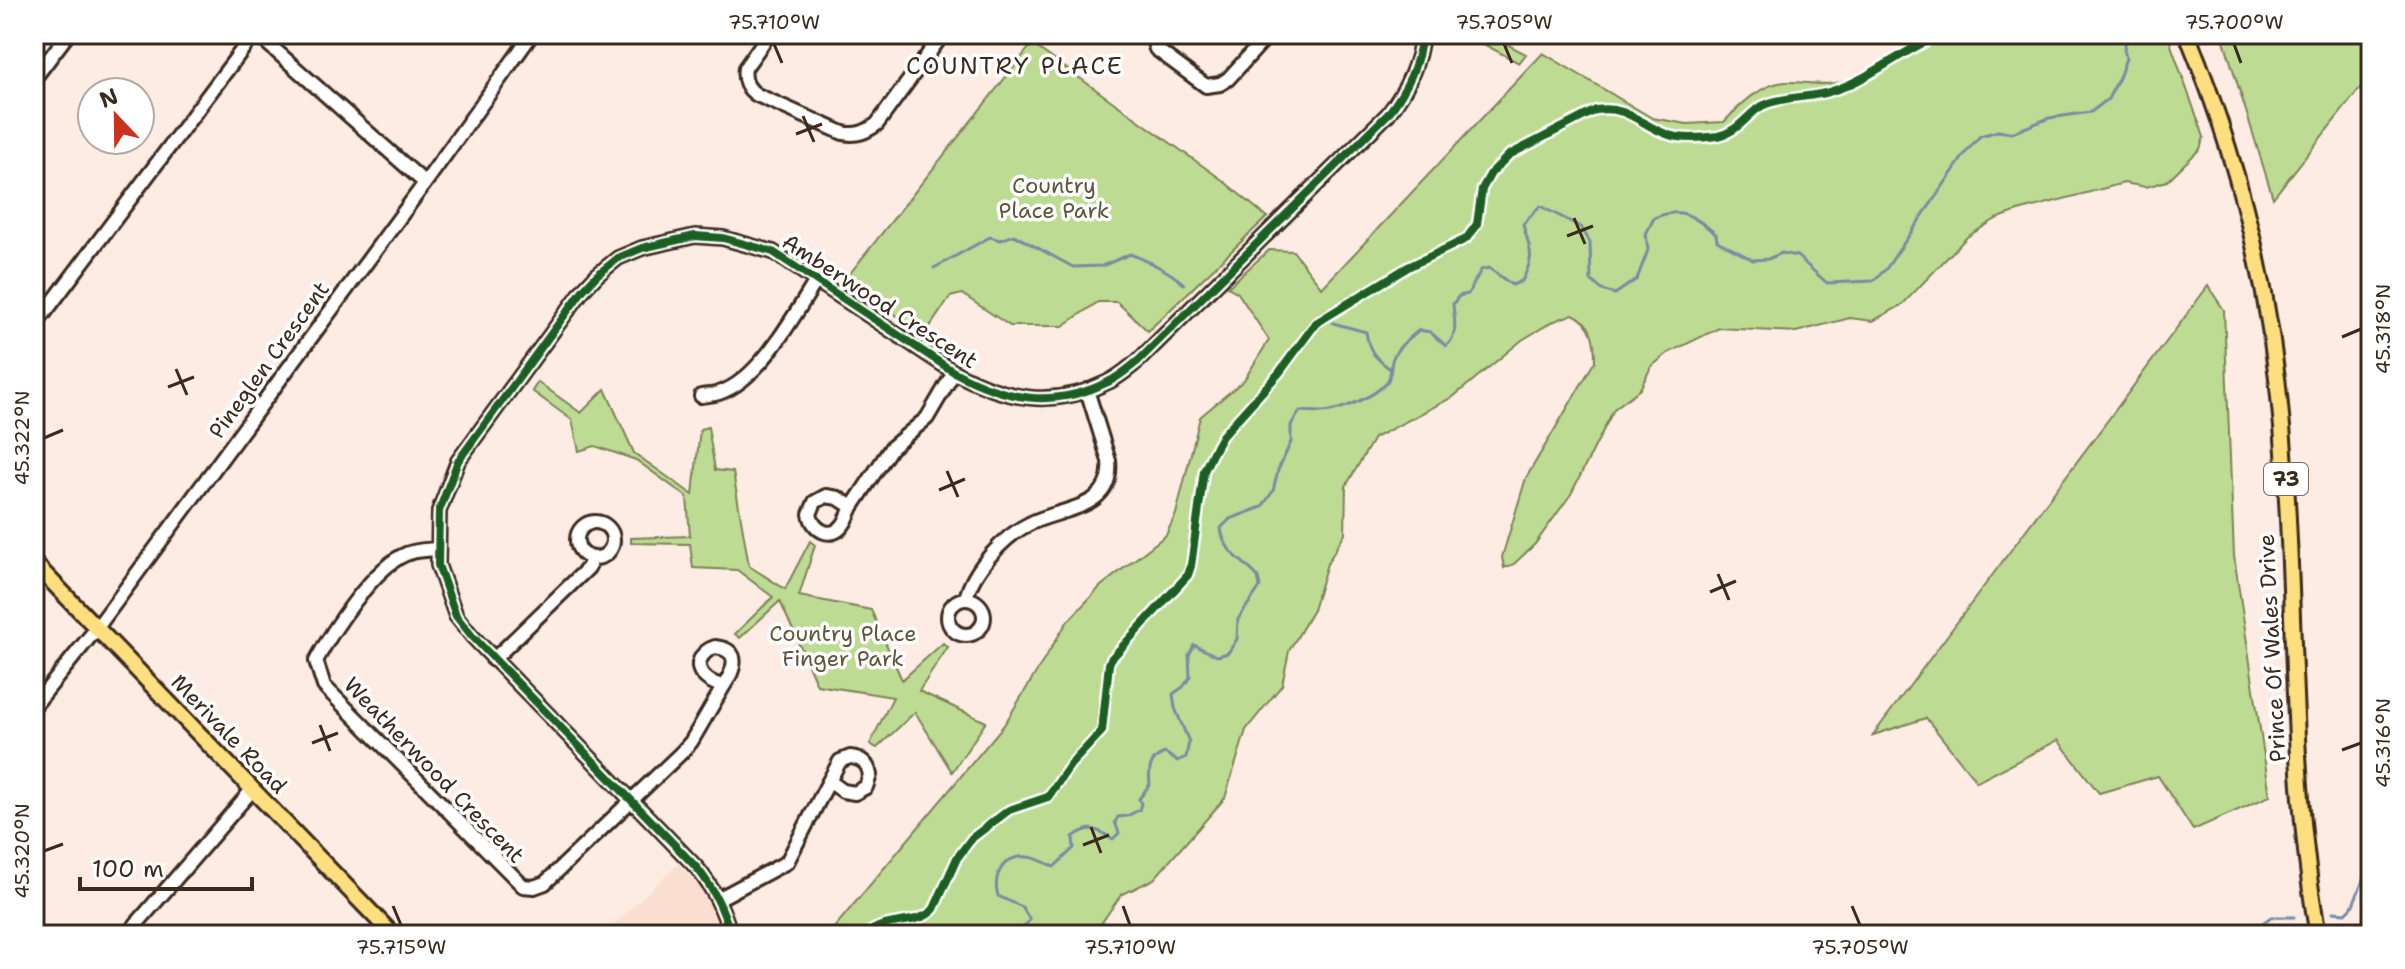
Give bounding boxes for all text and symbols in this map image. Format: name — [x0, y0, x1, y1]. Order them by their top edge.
text: 75.710°W — [728, 9, 820, 35]
text: 75.705°W — [1455, 9, 1553, 35]
text: 75.700°W — [2184, 9, 2284, 35]
district label: COUNTRY PLACE — [906, 50, 1124, 82]
north arrow — [76, 76, 156, 156]
text: N — [95, 81, 122, 115]
park label: Country Place Park — [999, 171, 1109, 225]
street label: Amberwood Crescent — [777, 227, 983, 375]
street label: Pineglen Crescent — [202, 276, 336, 444]
text: 45.318°N — [2370, 284, 2396, 374]
text: 45.322°N — [9, 390, 35, 486]
road number: 73 — [2264, 463, 2308, 495]
street label: Prince Of Wales Drive — [2252, 533, 2292, 763]
park label: Country Place Finger Park — [769, 619, 917, 673]
street label: Merivale Road — [165, 668, 293, 800]
street label: Weatherwood Crescent — [337, 671, 531, 869]
text: 45.316°N — [2370, 698, 2396, 788]
text: 45.320°N — [9, 803, 35, 899]
scale bar — [80, 841, 252, 891]
text: 100 m — [92, 853, 164, 885]
text: 75.715°W — [355, 934, 447, 960]
text: 75.710°W — [1084, 934, 1176, 960]
text: 75.705°W — [1811, 934, 1909, 960]

